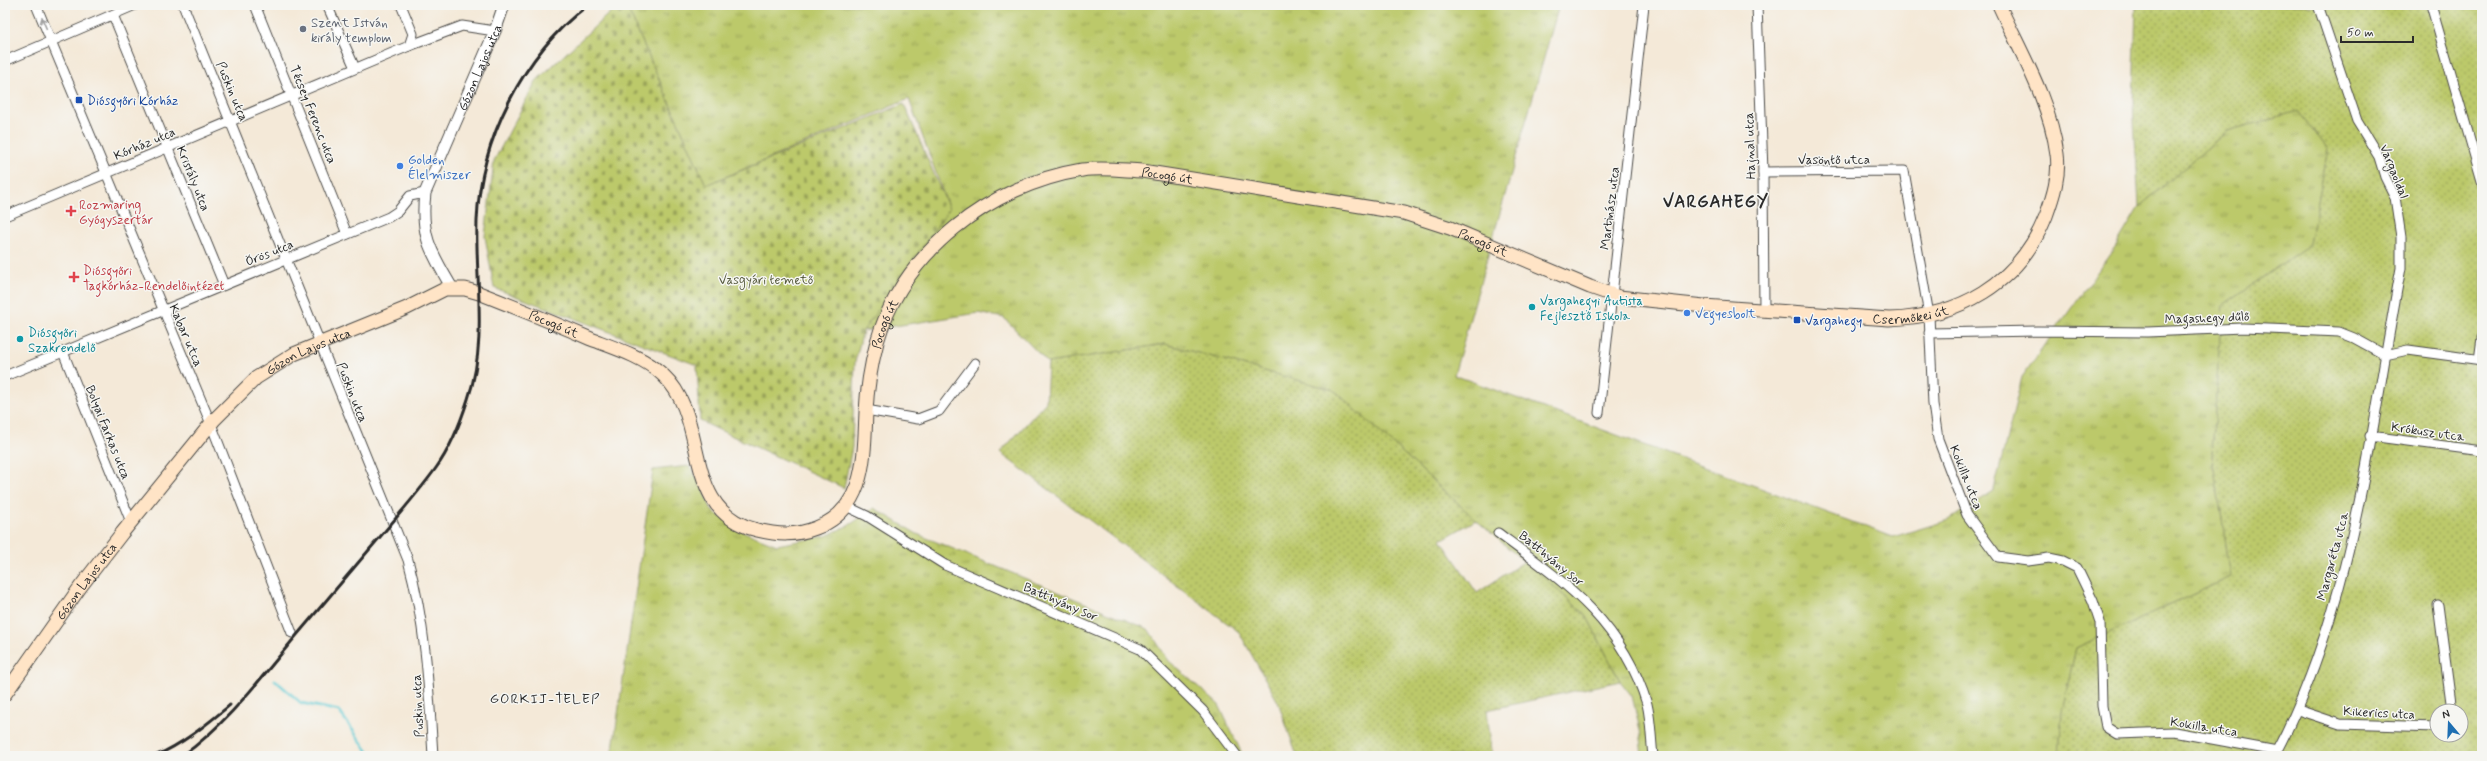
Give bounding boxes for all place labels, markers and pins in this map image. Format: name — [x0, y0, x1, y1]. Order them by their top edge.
place label: Szent István király templom — [311, 15, 392, 47]
marker: Szent István király templom — [298, 24, 308, 34]
place label: Diósgyőri Kórház — [87, 93, 179, 112]
marker: Diósgyőri Kórház — [74, 95, 84, 105]
place label: Golden Élelmiszer — [408, 152, 472, 184]
marker: Golden Élelmiszer — [395, 161, 405, 171]
place label: Rozmaring Gyógyszertár — [79, 197, 154, 229]
marker: Rozmaring Gyógyszertár — [66, 206, 76, 216]
place label: Diósgyőri Tagkórház-Rendelőintézet — [83, 263, 225, 297]
marker: Diósgyőri Tagkórház-Rendelőintézet — [68, 271, 80, 283]
place label: Vargahegyi Autista Fejlesztő Iskola — [1540, 293, 1643, 325]
marker: Vargahegyi Autista Fejlesztő Iskola — [1527, 302, 1537, 312]
place label: Vegyesbolt — [1695, 306, 1756, 325]
marker: Vegyesbolt — [1682, 308, 1692, 318]
place label: Vargahegy — [1805, 313, 1862, 332]
marker: Vargahegy — [1792, 315, 1802, 325]
place label: Diósgyőri Szakrendelő — [28, 325, 96, 357]
marker: Diósgyőri Szakrendelő — [15, 334, 25, 344]

